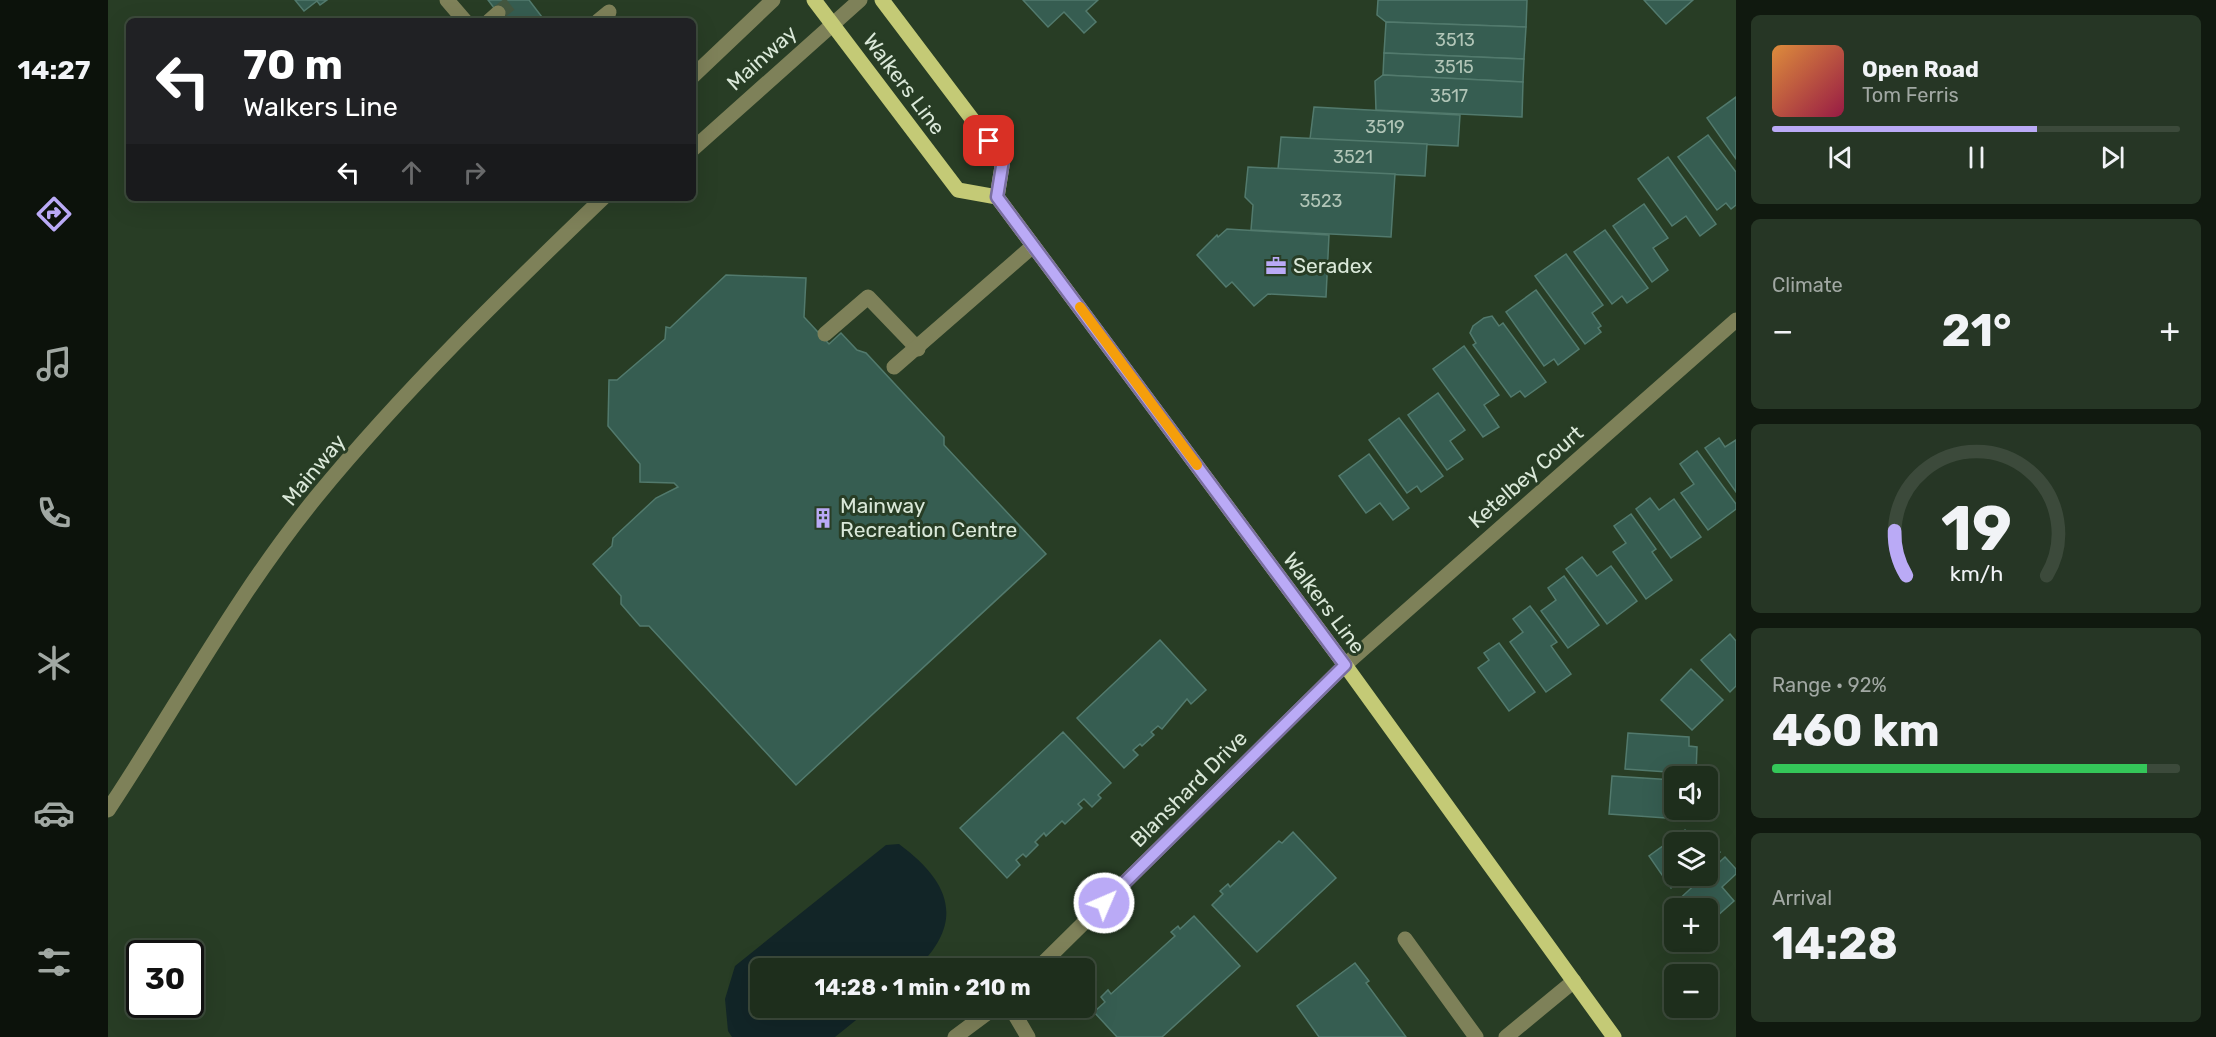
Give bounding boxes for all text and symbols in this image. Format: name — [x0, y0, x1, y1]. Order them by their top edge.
street label: Mainway — [722, 19, 802, 95]
street label: Walkers Line — [858, 28, 951, 139]
house number: 3513 — [1435, 29, 1475, 51]
text: 70 m — [243, 40, 343, 90]
icon: left — [144, 42, 222, 120]
text: 14:27 — [18, 54, 90, 86]
house number: 3515 — [1434, 56, 1474, 78]
text: Open Road — [1862, 56, 1979, 83]
text: Tom Ferris — [1862, 83, 1959, 107]
house number: 3517 — [1430, 85, 1468, 107]
text: Walkers Line — [243, 91, 398, 123]
pin — [963, 115, 1014, 166]
house number: 3519 — [1365, 116, 1405, 138]
icon: arrive — [972, 124, 1005, 157]
icon: previous — [1824, 141, 1857, 174]
icon: pause — [1960, 141, 1993, 174]
icon: next — [2096, 141, 2129, 174]
house number: 3521 — [1333, 146, 1373, 168]
icon: left — [332, 156, 365, 189]
icon: ahead — [395, 156, 428, 189]
icon: right — [458, 156, 491, 189]
house number: 3523 — [1300, 190, 1342, 212]
icon: directions — [33, 193, 75, 235]
place label: Seradex — [1293, 253, 1373, 278]
office icon: Seradex — [1264, 254, 1288, 278]
text: Climate — [1772, 273, 1843, 297]
text: 21° — [1941, 304, 2012, 357]
text: − — [1772, 311, 1793, 350]
text: + — [2159, 311, 2180, 350]
icon: music — [33, 343, 75, 385]
street label: Ketelbey Court — [1463, 420, 1588, 533]
street label: Mainway — [277, 429, 351, 510]
icon: phone — [33, 492, 75, 534]
text: 19 — [1940, 492, 2012, 566]
place label: Mainway Recreation Centre — [840, 493, 1017, 542]
building icon: Mainway Recreation Centre — [811, 506, 835, 530]
street label: Walkers Line — [1278, 547, 1371, 658]
text: km/h — [1949, 561, 2003, 586]
icon: climate — [33, 642, 75, 684]
text: Range · 92% — [1772, 673, 1887, 697]
text: 460 km — [1772, 704, 1940, 757]
street label: Blanshard Drive — [1125, 725, 1252, 852]
map controls — [1664, 766, 1718, 1018]
button: sound — [1664, 766, 1718, 820]
icon: car — [33, 792, 75, 834]
button: layers — [1664, 832, 1718, 886]
position arrow — [1072, 871, 1136, 935]
text: Arrival — [1772, 886, 1832, 910]
button: + — [1664, 898, 1718, 952]
text: 14:28 — [1772, 917, 1898, 970]
speed limit sign: 30 — [126, 940, 204, 1018]
icon: filters — [33, 941, 75, 983]
button: − — [1664, 964, 1718, 1018]
text: 14:28 · 1 min · 210 m — [814, 974, 1031, 1001]

